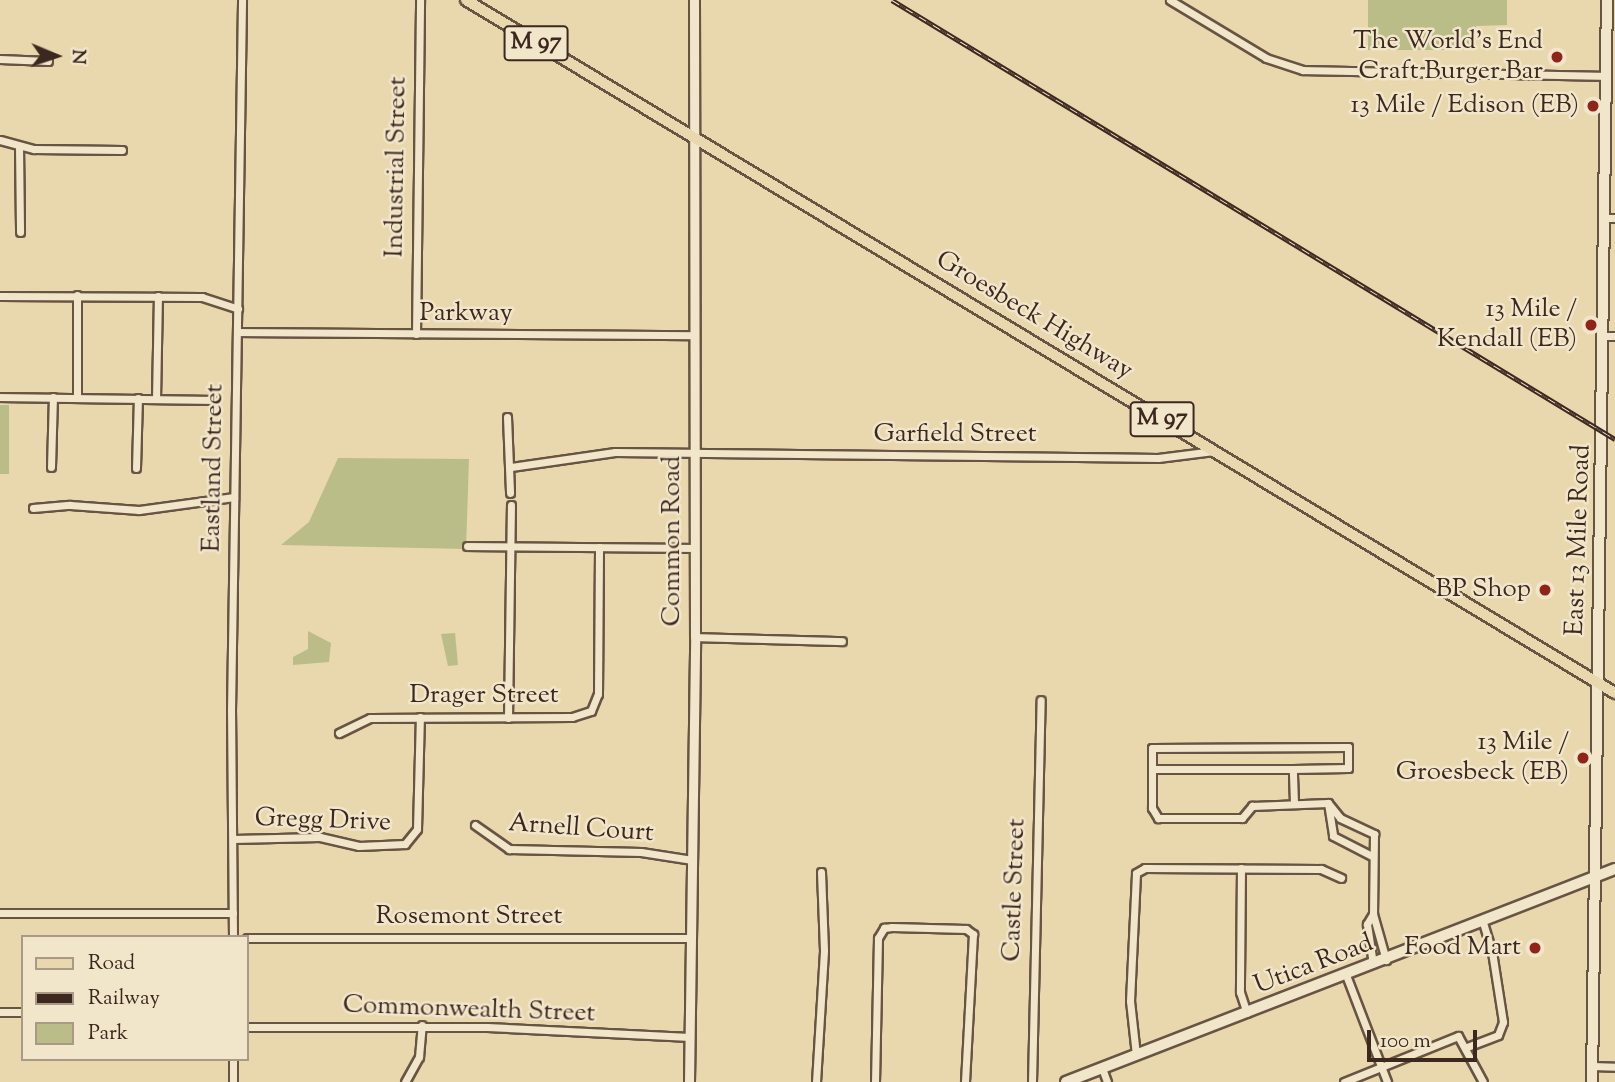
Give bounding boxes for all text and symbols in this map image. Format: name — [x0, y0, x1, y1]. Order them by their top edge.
north arrow — [21, 21, 91, 91]
road number: M 97 — [503, 23, 569, 64]
place label: The World's End Craft Burger Bar — [1353, 26, 1543, 88]
text: N — [64, 49, 91, 65]
marker: The World's End Craft Burger Bar — [1549, 49, 1565, 65]
street label: Industrial Street — [380, 76, 414, 258]
place label: 13 Mile / Edison (EB) — [1350, 90, 1579, 122]
marker: 13 Mile / Edison (EB) — [1585, 98, 1601, 114]
street label: Groesbeck Highway — [930, 245, 1138, 387]
place label: 13 Mile / Kendall (EB) — [1437, 294, 1577, 356]
street label: Parkway — [419, 298, 513, 330]
marker: 13 Mile / Kendall (EB) — [1583, 317, 1599, 333]
street label: Eastland Street — [197, 383, 231, 553]
road number: M 97 — [1129, 398, 1195, 440]
street label: Garfield Street — [873, 419, 1037, 451]
street label: East 13 Mile Road — [1560, 444, 1598, 636]
street label: Common Road — [657, 456, 689, 626]
place label: BP Shop — [1436, 574, 1531, 606]
marker: BP Shop — [1537, 582, 1553, 598]
street label: Drager Street — [409, 680, 559, 712]
place label: 13 Mile / Groesbeck (EB) — [1396, 727, 1569, 788]
marker: 13 Mile / Groesbeck (EB) — [1575, 750, 1591, 766]
street label: Gregg Drive — [254, 803, 392, 839]
street label: Arnell Court — [507, 808, 655, 850]
street label: Castle Street — [997, 818, 1033, 962]
street label: Rosemont Street — [376, 901, 562, 933]
street label: Utica Road — [1250, 928, 1378, 1002]
place label: Food Mart — [1404, 932, 1521, 964]
legend — [21, 935, 248, 1061]
marker: Food Mart — [1527, 940, 1543, 956]
text: Road — [88, 949, 135, 979]
text: Railway — [88, 984, 160, 1014]
street label: Commonwealth Street — [342, 990, 596, 1030]
scale bar — [1370, 1016, 1480, 1060]
text: Park — [88, 1019, 128, 1049]
text: 100 m — [1380, 1027, 1431, 1057]

